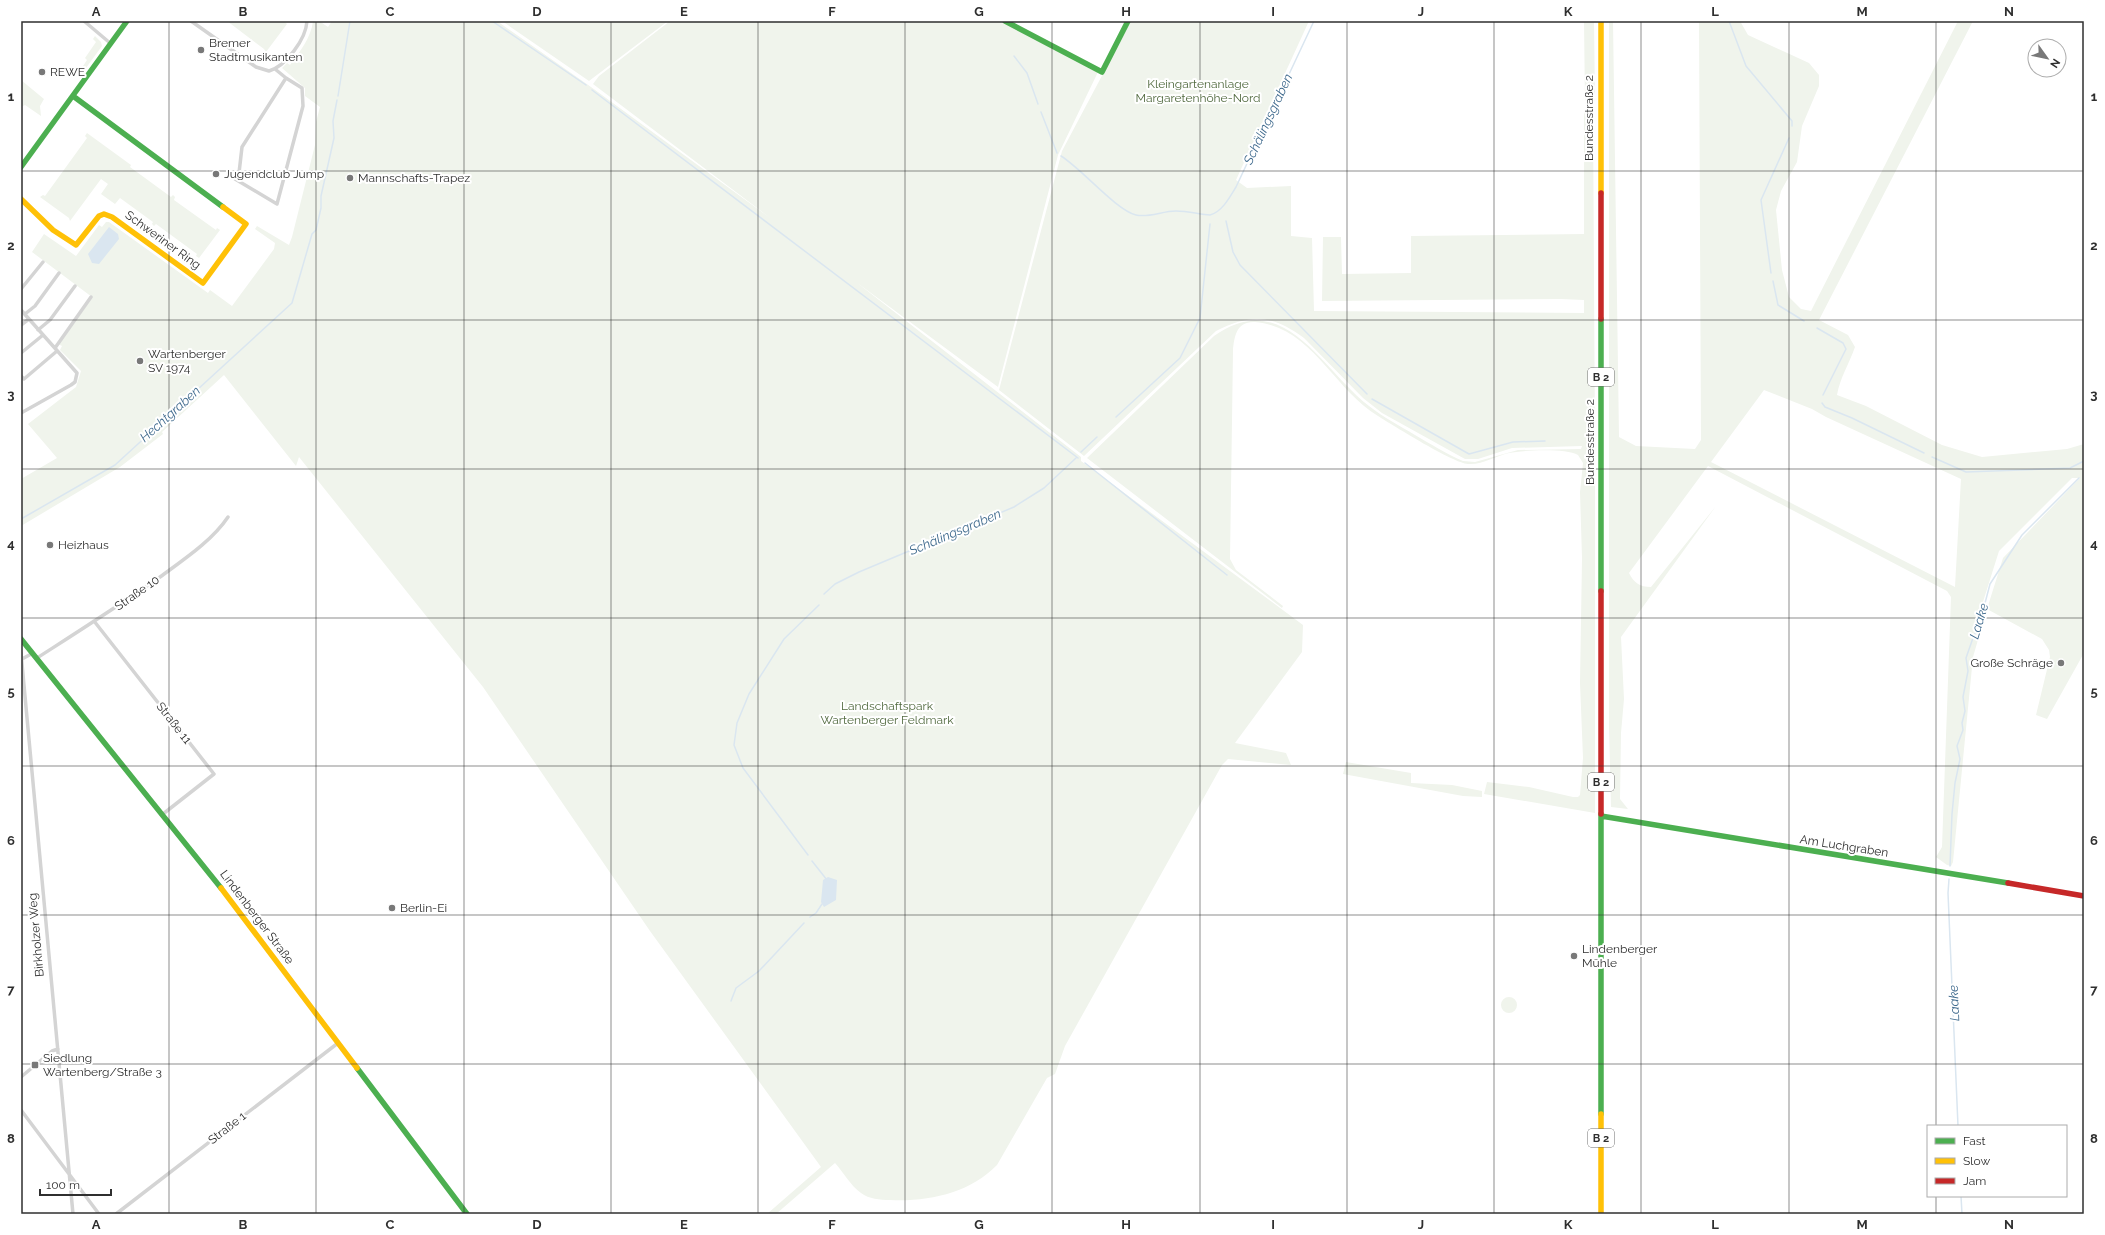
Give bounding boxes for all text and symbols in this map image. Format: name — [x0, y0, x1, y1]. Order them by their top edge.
text: A — [92, 4, 101, 19]
text: B — [239, 4, 248, 19]
text: C — [386, 4, 395, 19]
text: D — [532, 4, 542, 19]
text: E — [680, 4, 688, 19]
text: F — [828, 4, 836, 19]
text: G — [974, 4, 984, 19]
text: H — [1121, 4, 1131, 19]
text: I — [1271, 4, 1275, 19]
text: J — [1418, 4, 1424, 19]
text: K — [1564, 4, 1573, 19]
text: L — [1711, 4, 1719, 19]
text: M — [1856, 4, 1868, 19]
text: N — [2004, 4, 2014, 19]
place label: Bremer Stadtmusikanten — [209, 36, 303, 64]
north arrow — [2027, 38, 2067, 78]
marker: Bremer Stadtmusikanten — [196, 45, 206, 55]
text: N — [2047, 56, 2063, 70]
place label: REWE — [50, 65, 85, 79]
marker: REWE — [37, 67, 47, 77]
water label: Schälingsgraben — [1240, 71, 1296, 168]
street label: Bundesstraße 2 — [1582, 75, 1596, 161]
park label: Kleingartenanlage Margaretenhöhe-Nord — [1135, 77, 1261, 105]
text: 1 — [8, 89, 15, 104]
text: 1 — [2091, 89, 2098, 104]
place label: Jugendclub Jump — [224, 167, 324, 181]
marker: Jugendclub Jump — [211, 169, 221, 179]
place label: Mannschafts-Trapez — [358, 171, 470, 185]
marker: Mannschafts-Trapez — [345, 173, 355, 183]
street label: Schweriner Ring — [122, 208, 204, 272]
text: 2 — [7, 238, 15, 253]
text: 2 — [2090, 238, 2098, 253]
place label: Wartenberger SV 1974 — [148, 347, 227, 375]
marker: Wartenberger SV 1974 — [135, 356, 145, 366]
road number: B 2 — [1588, 368, 1614, 386]
water label: Hechtgraben — [137, 383, 203, 445]
text: 3 — [7, 387, 15, 402]
text: 3 — [2090, 387, 2098, 402]
street label: Bundesstraße 2 — [1583, 399, 1597, 485]
water label: Schälingsgraben — [906, 506, 1003, 559]
text: 4 — [7, 536, 15, 551]
text: 4 — [2090, 536, 2098, 551]
place label: Heizhaus — [58, 538, 109, 552]
marker: Heizhaus — [45, 540, 55, 550]
street label: Straße 10 — [112, 573, 162, 613]
water label: Laake — [1967, 601, 1991, 641]
place label: Große Schräge — [1970, 656, 2053, 670]
marker: Große Schräge — [2056, 658, 2066, 668]
text: 5 — [7, 684, 15, 699]
text: 5 — [2090, 684, 2098, 699]
street label: Straße 11 — [153, 699, 195, 747]
park label: Landschaftspark Wartenberger Feldmark — [820, 699, 954, 727]
road number: B 2 — [1588, 773, 1614, 791]
street label: Am Luchgraben — [1799, 832, 1889, 860]
text: 6 — [7, 833, 15, 848]
text: 6 — [2090, 833, 2098, 848]
street label: Lindenberger Straße — [217, 867, 297, 967]
street label: Birkholzer Weg — [25, 892, 47, 978]
place label: Berlin-Ei — [400, 901, 447, 915]
marker: Berlin-Ei — [387, 903, 397, 913]
place label: Lindenberger Mühle — [1582, 942, 1658, 970]
marker: Lindenberger Mühle — [1569, 951, 1579, 961]
text: 7 — [7, 982, 15, 997]
text: 7 — [2090, 982, 2098, 997]
water label: Laake — [1946, 985, 1962, 1021]
place label: Siedlung Wartenberg/Straße 3 — [43, 1051, 162, 1079]
marker: Siedlung Wartenberg/Straße 3 — [30, 1060, 40, 1070]
street label: Straße 1 — [205, 1109, 249, 1147]
legend — [1927, 1125, 2067, 1197]
road number: B 2 — [1588, 1129, 1614, 1147]
text: 8 — [7, 1131, 15, 1146]
text: 8 — [2090, 1131, 2098, 1146]
text: Fast — [1963, 1134, 1986, 1148]
text: Slow — [1963, 1154, 1990, 1168]
scale bar — [40, 1171, 111, 1197]
text: Jam — [1963, 1174, 1986, 1188]
text: 100 m — [46, 1178, 80, 1192]
text: A — [92, 1217, 101, 1232]
text: B — [239, 1217, 248, 1232]
text: C — [386, 1217, 395, 1232]
text: D — [532, 1217, 542, 1232]
text: E — [680, 1217, 688, 1232]
text: F — [828, 1217, 836, 1232]
text: G — [974, 1217, 984, 1232]
text: H — [1121, 1217, 1131, 1232]
text: I — [1271, 1217, 1275, 1232]
text: J — [1418, 1217, 1424, 1232]
text: K — [1564, 1217, 1573, 1232]
text: L — [1711, 1217, 1719, 1232]
text: M — [1856, 1217, 1868, 1232]
text: N — [2004, 1217, 2014, 1232]

